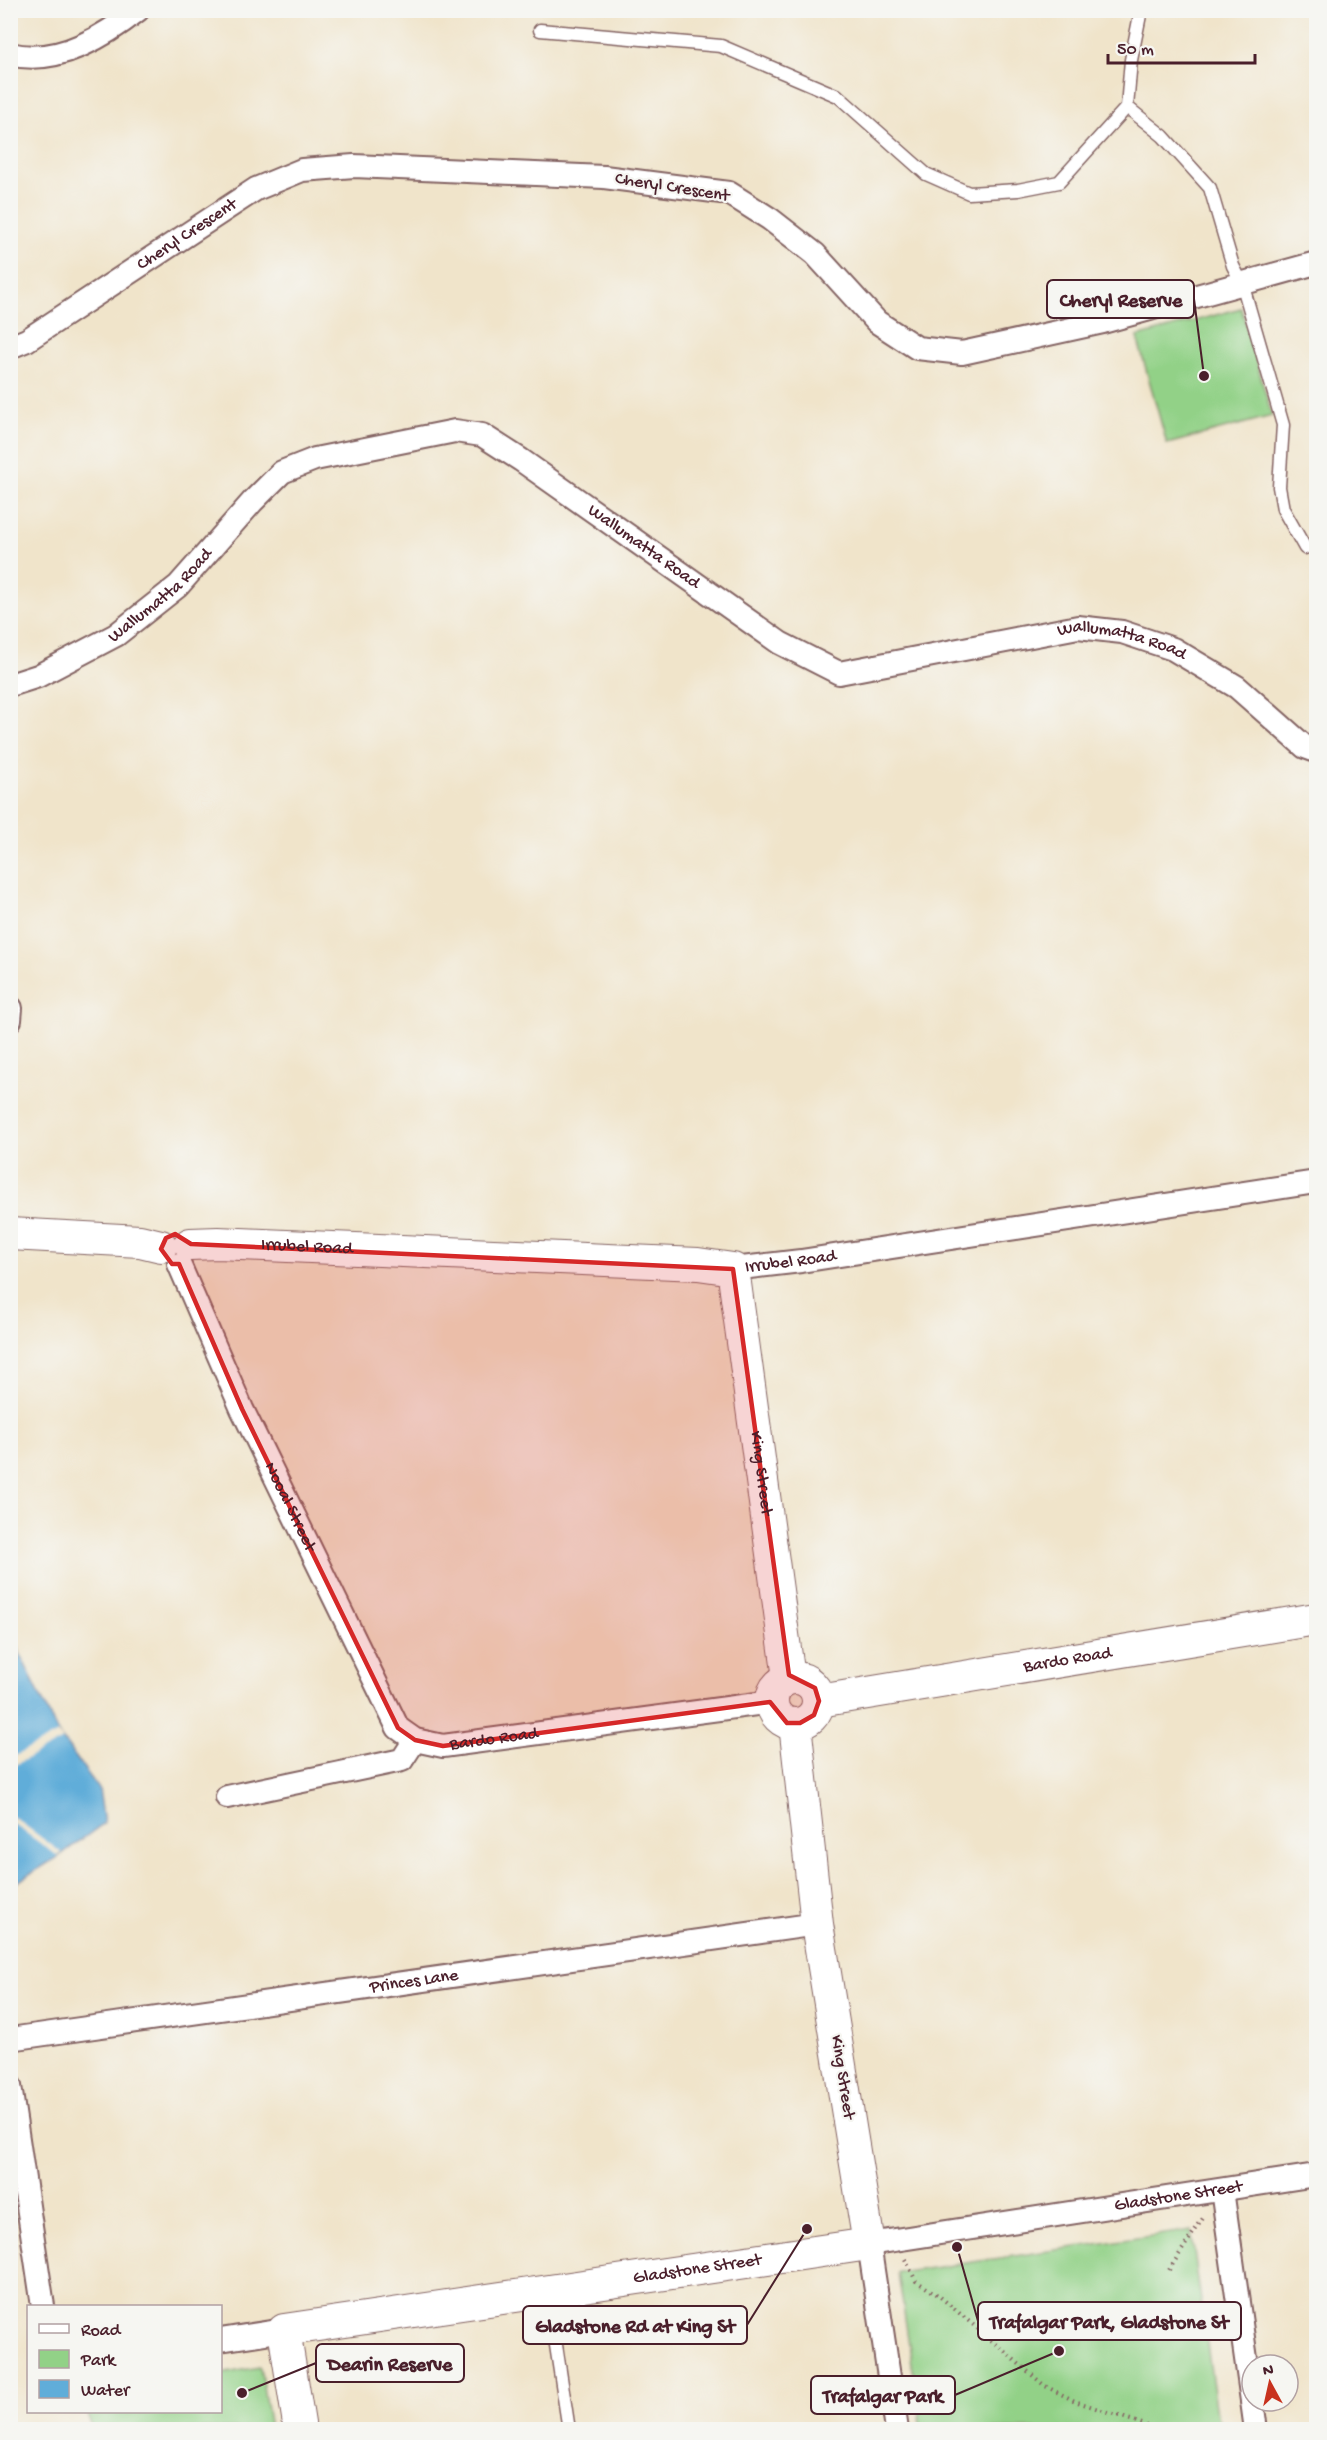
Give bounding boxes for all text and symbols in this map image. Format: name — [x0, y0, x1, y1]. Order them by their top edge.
scale bar — [1108, 27, 1255, 65]
text: 50 m — [1117, 40, 1154, 61]
street label: Cheryl Crescent — [613, 169, 732, 208]
street label: Cheryl Crescent — [133, 193, 242, 275]
callout: Cheryl Reserve — [1047, 280, 1194, 318]
text: Cheryl Reserve — [1059, 291, 1183, 314]
street label: Wallumatta Road — [583, 500, 705, 594]
street label: Wallumatta Road — [104, 543, 218, 648]
street label: Wallumatta Road — [1056, 616, 1192, 666]
street label: Irrubel Road — [261, 1234, 355, 1259]
street label: Irrubel Road — [744, 1245, 839, 1278]
street label: King Street — [745, 1430, 777, 1518]
street label: Nooal Street — [259, 1459, 321, 1556]
street label: Bardo Road — [1021, 1642, 1115, 1678]
street label: Bardo Road — [447, 1723, 541, 1756]
street label: Princes Lane — [367, 1965, 460, 1998]
street label: King Street — [825, 2033, 859, 2122]
street label: Gladstone Street — [1113, 2176, 1245, 2217]
street label: Gladstone Street — [632, 2249, 764, 2289]
callout: Trafalgar Park, Gladstone St — [978, 2302, 1241, 2340]
legend — [27, 2305, 222, 2413]
callout: Gladstone Rd at King St — [523, 2306, 747, 2344]
text: Trafalgar Park, Gladstone St — [988, 2313, 1230, 2336]
text: Gladstone Rd at King St — [535, 2317, 737, 2340]
text: Road — [81, 2321, 122, 2342]
callout: Dearin Reserve — [316, 2344, 464, 2382]
text: Park — [80, 2351, 117, 2372]
north arrow — [1240, 2353, 1300, 2413]
text: Dearin Reserve — [326, 2355, 453, 2378]
text: N — [1262, 2361, 1275, 2382]
callout: Trafalgar Park — [811, 2376, 955, 2414]
text: Water — [81, 2381, 131, 2402]
text: Trafalgar Park — [821, 2387, 945, 2410]

